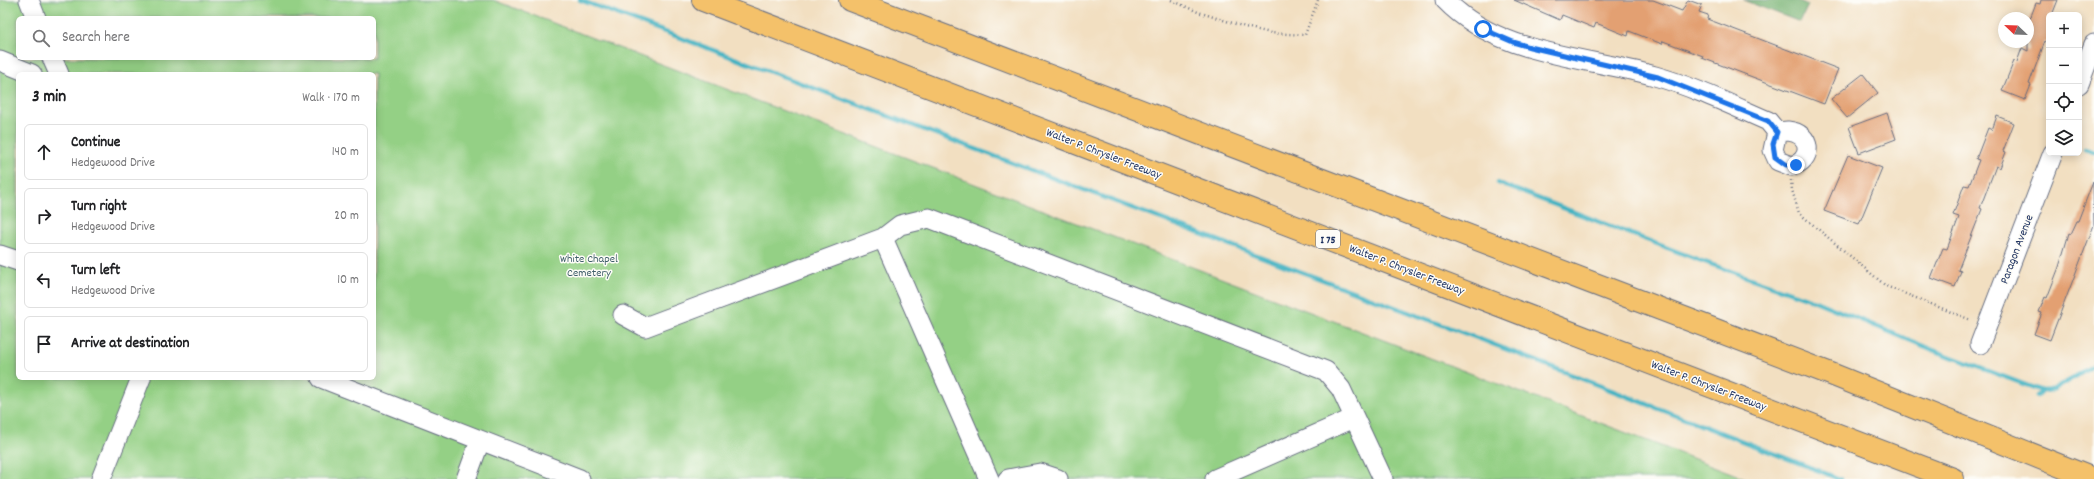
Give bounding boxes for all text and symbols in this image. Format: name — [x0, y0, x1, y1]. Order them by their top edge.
north arrow — [1998, 12, 2034, 48]
map controls — [2046, 12, 2082, 156]
button: + — [2046, 12, 2082, 48]
search box — [16, 16, 376, 60]
route start — [1474, 20, 1492, 38]
icon: search — [30, 27, 52, 49]
text: Search here — [62, 27, 130, 49]
button: − — [2046, 48, 2082, 84]
button: locate — [2046, 84, 2082, 120]
text: 3 min — [32, 86, 66, 110]
text: Walk · 170 m — [302, 89, 360, 108]
button: layers — [2046, 120, 2082, 156]
street label: Walter P. Chrysler Freeway — [1043, 125, 1165, 185]
text: Continue — [71, 132, 120, 154]
icon: ahead — [33, 141, 55, 163]
text: 140 m — [332, 143, 359, 162]
text: Hedgewood Drive — [71, 154, 155, 173]
route end — [1787, 156, 1805, 174]
text: Turn right — [71, 196, 127, 218]
icon: right — [33, 205, 55, 227]
text: 20 m — [334, 207, 359, 226]
street label: Paragon Avenue — [1996, 212, 2038, 287]
text: Hedgewood Drive — [71, 218, 155, 237]
road number: I 75 — [1316, 230, 1340, 248]
street label: Walter P. Chrysler Freeway — [1346, 241, 1468, 301]
park label: White Chapel Cemetery — [560, 251, 618, 282]
text: Turn left — [71, 260, 120, 282]
icon: left — [33, 269, 55, 291]
text: 10 m — [337, 271, 359, 290]
text: Hedgewood Drive — [71, 282, 155, 301]
icon: arrive — [33, 333, 55, 355]
text: Arrive at destination — [71, 333, 189, 355]
street label: Walter P. Chrysler Freeway — [1648, 357, 1770, 417]

